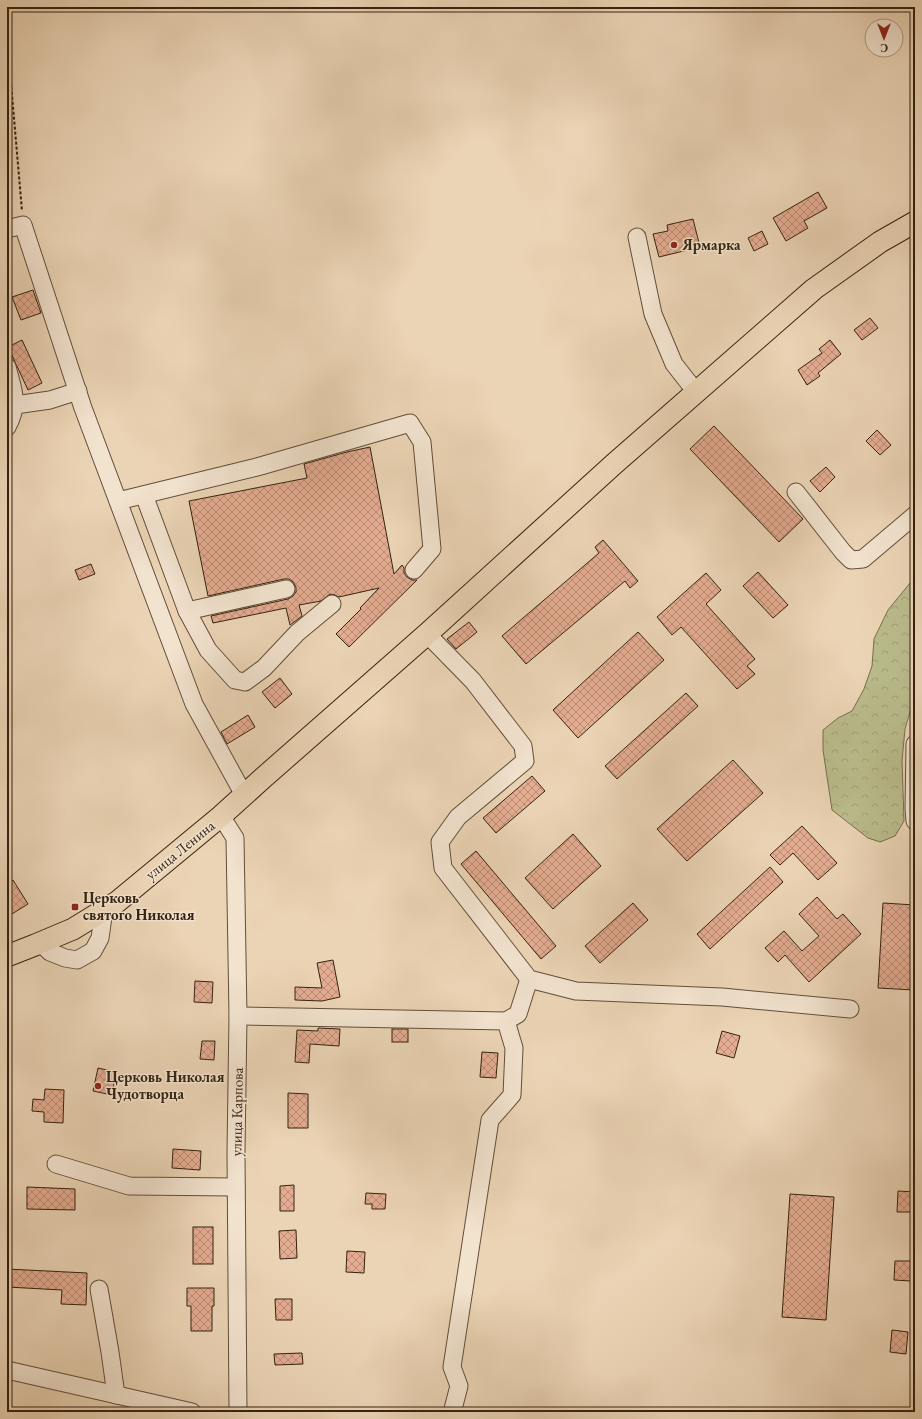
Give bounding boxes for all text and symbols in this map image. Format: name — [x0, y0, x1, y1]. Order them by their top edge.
north arrow — [864, 18, 904, 58]
text: С — [880, 41, 888, 55]
place label: Ярмарка — [681, 235, 741, 254]
marker: Ярмарка — [669, 240, 679, 250]
street label: улица Ленина — [141, 816, 218, 883]
place label: Церковь святого Николая — [83, 888, 194, 924]
marker: Церковь святого Николая — [70, 902, 80, 912]
place label: Церковь Николая Чудотворца — [106, 1067, 225, 1103]
street label: улица Карпова — [226, 1067, 247, 1157]
marker: Церковь Николая Чудотворца — [93, 1081, 103, 1091]

